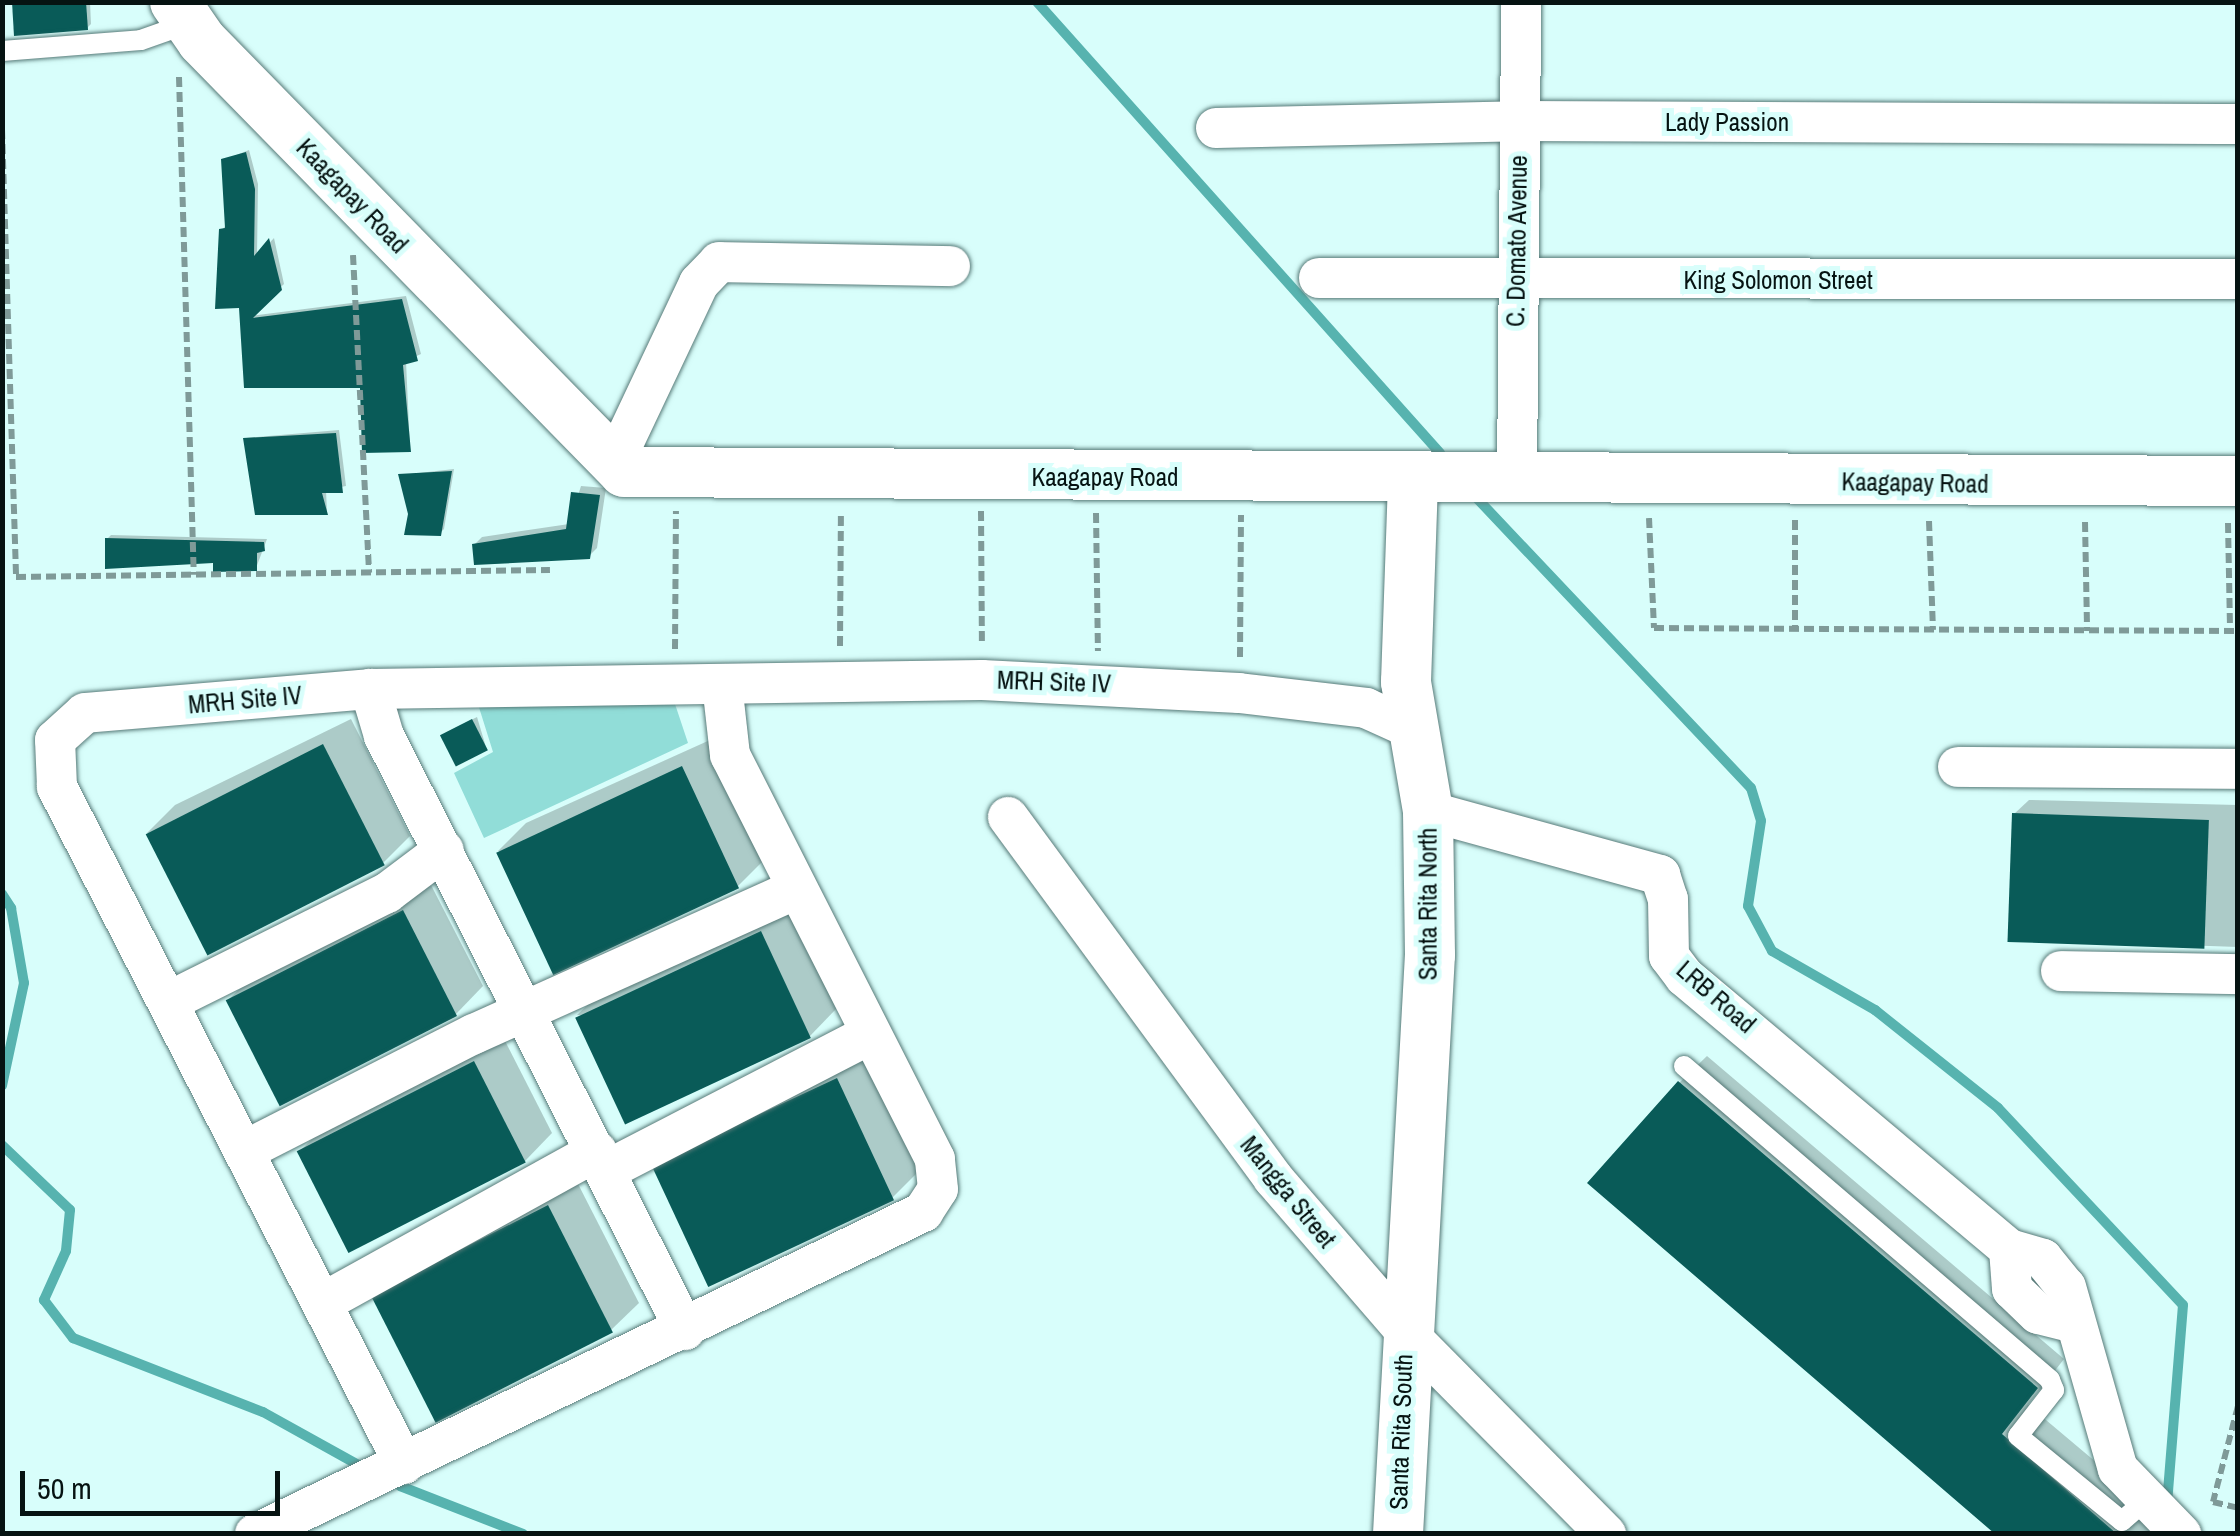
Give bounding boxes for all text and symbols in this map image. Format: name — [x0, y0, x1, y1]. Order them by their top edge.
street label: Lady Passion — [1665, 107, 1789, 137]
street label: Kaagapay Road — [290, 133, 414, 259]
street label: C. Domato Avenue — [1500, 154, 1534, 328]
street label: King Solomon Street — [1683, 265, 1873, 295]
street label: Kaagapay Road — [1031, 462, 1179, 492]
street label: Kaagapay Road — [1841, 467, 1989, 499]
street label: MRH Site IV — [997, 665, 1111, 699]
street label: MRH Site IV — [187, 680, 303, 720]
street label: Santa Rita North — [1413, 828, 1443, 980]
street label: LRB Road — [1670, 955, 1762, 1039]
street label: Mangga Street — [1234, 1130, 1342, 1254]
street label: Santa Rita South — [1383, 1353, 1419, 1511]
scale bar — [25, 1451, 285, 1513]
text: 50 m — [37, 1468, 92, 1508]

